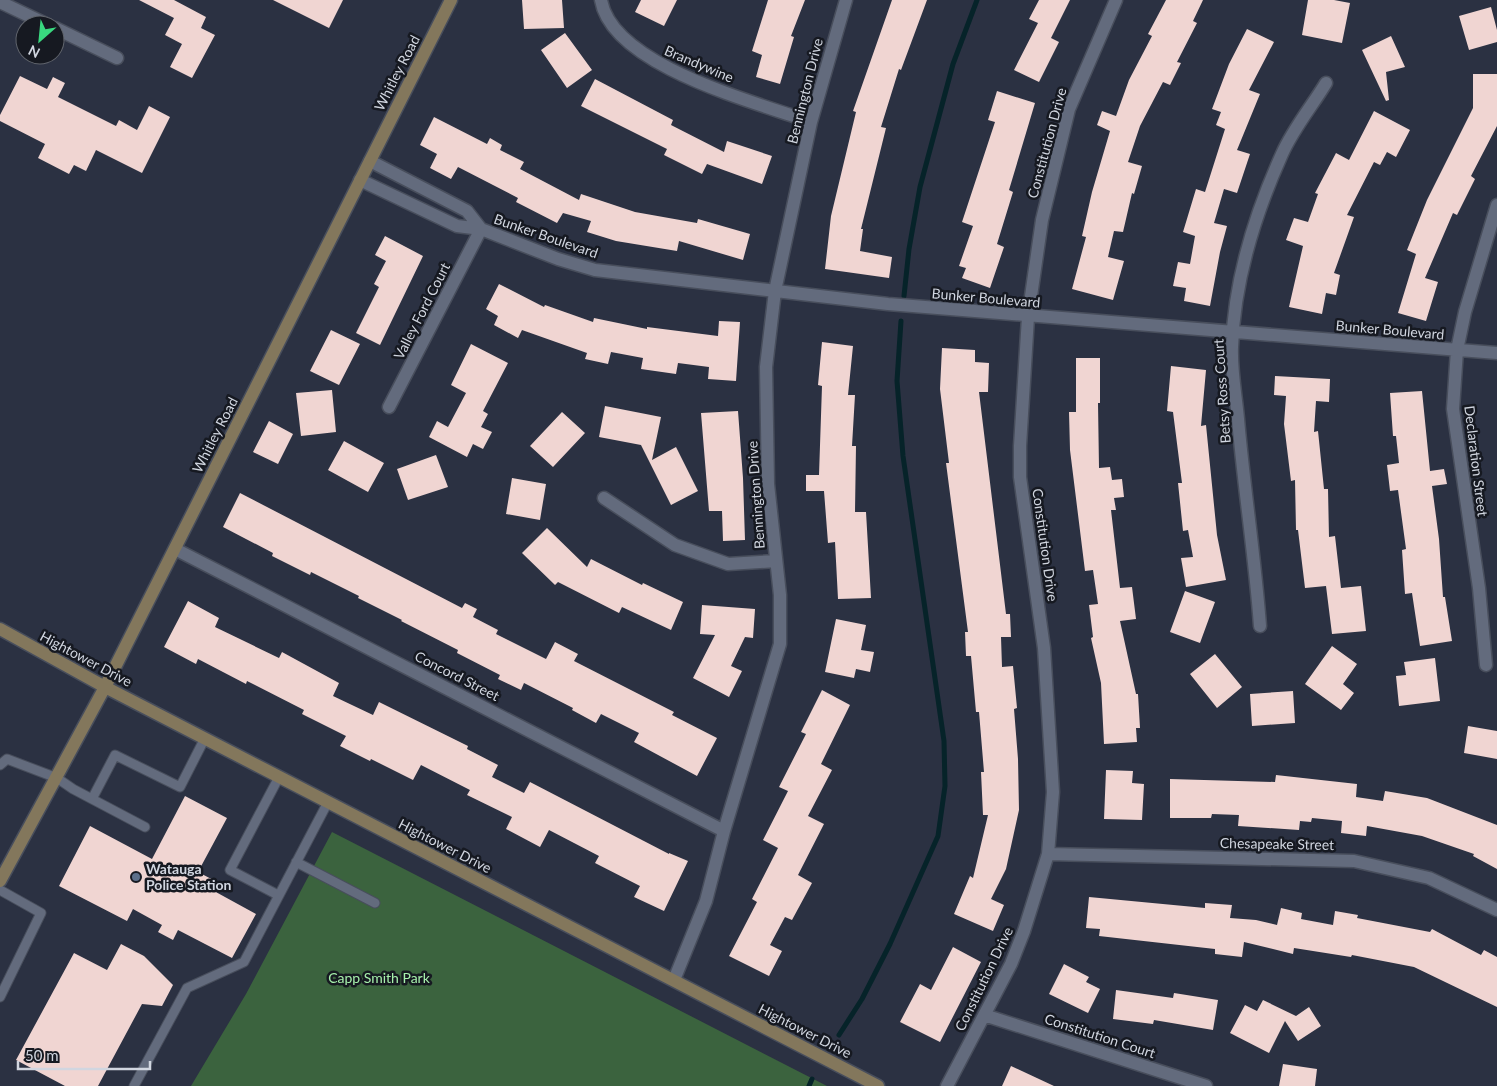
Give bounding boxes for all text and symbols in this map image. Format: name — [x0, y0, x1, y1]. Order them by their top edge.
north arrow — [15, 15, 65, 65]
street label: Whitley Road — [370, 32, 423, 113]
street label: Bennington Drive — [783, 36, 826, 145]
street label: Brandywine — [662, 41, 736, 86]
text: N — [25, 42, 43, 62]
street label: Constitution Drive — [1024, 86, 1069, 200]
street label: Bunker Boulevard — [492, 210, 600, 261]
street label: Valley Ford Court — [390, 260, 453, 362]
street label: Bunker Boulevard — [931, 284, 1041, 311]
street label: Bunker Boulevard — [1335, 316, 1445, 343]
street label: Betsy Ross Court — [1209, 338, 1234, 444]
street label: Whitley Road — [188, 394, 241, 475]
street label: Declaration Street — [1461, 405, 1492, 517]
street label: Bennington Drive — [743, 441, 768, 550]
street label: Constitution Drive — [1029, 487, 1062, 602]
street label: Hightower Drive — [37, 627, 135, 690]
street label: Concord Street — [412, 647, 502, 704]
street label: Hightower Drive — [396, 815, 494, 876]
street label: Chesapeake Street — [1220, 834, 1334, 853]
place label: Watauga Police Station — [146, 860, 232, 893]
marker: Watauga Police Station — [130, 871, 142, 883]
street label: Constitution Drive — [951, 924, 1016, 1034]
park label: Capp Smith Park — [328, 969, 431, 986]
street label: Hightower Drive — [756, 1000, 854, 1061]
street label: Constitution Court — [1043, 1010, 1158, 1061]
scale bar — [18, 1038, 150, 1070]
text: 50 m — [25, 1046, 59, 1064]

